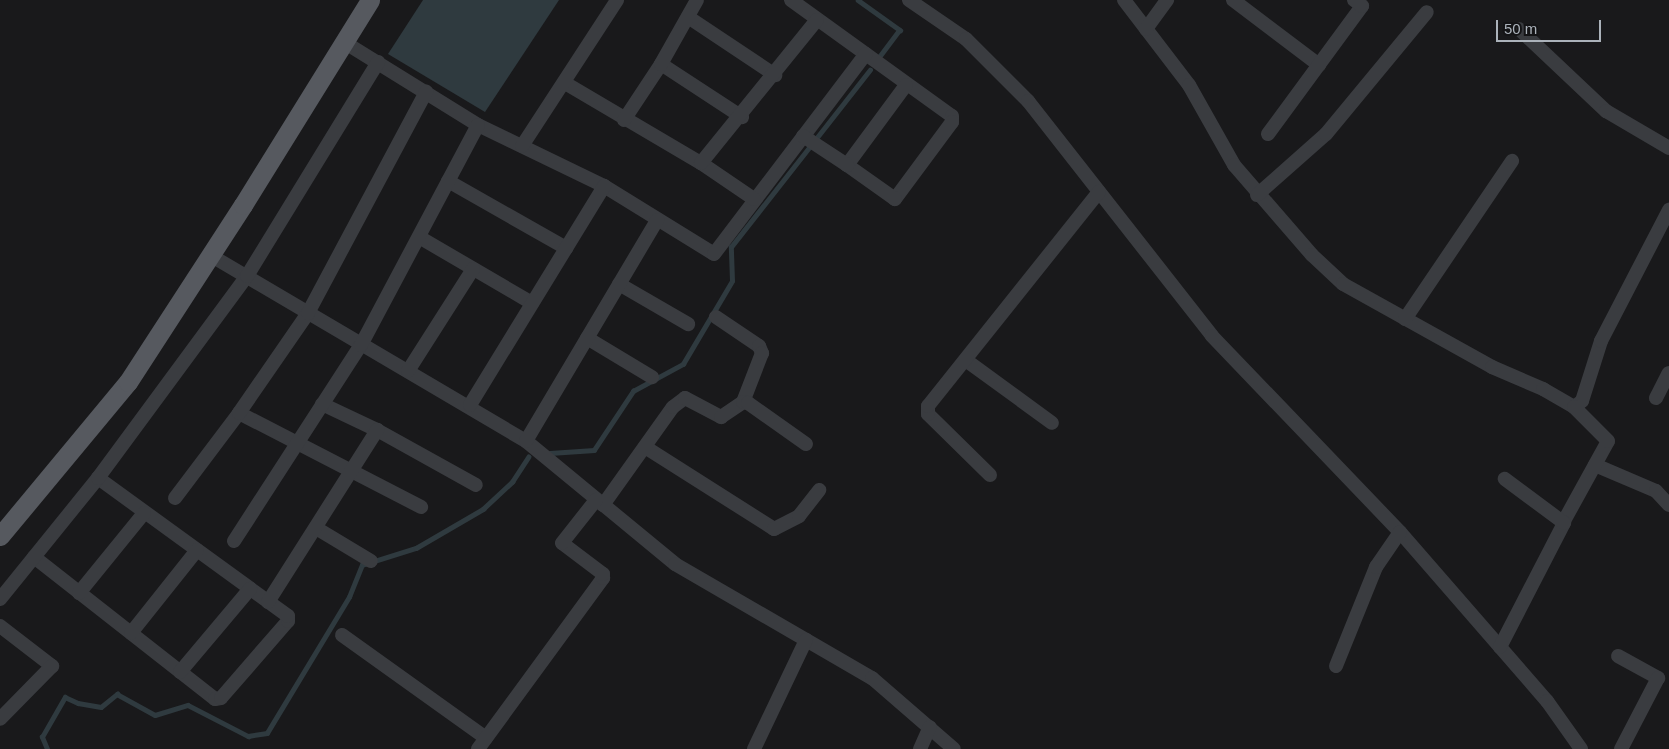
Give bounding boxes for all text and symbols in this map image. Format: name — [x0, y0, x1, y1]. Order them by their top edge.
scale bar — [1499, 10, 1604, 42]
text: 50 m — [1504, 20, 1537, 37]

